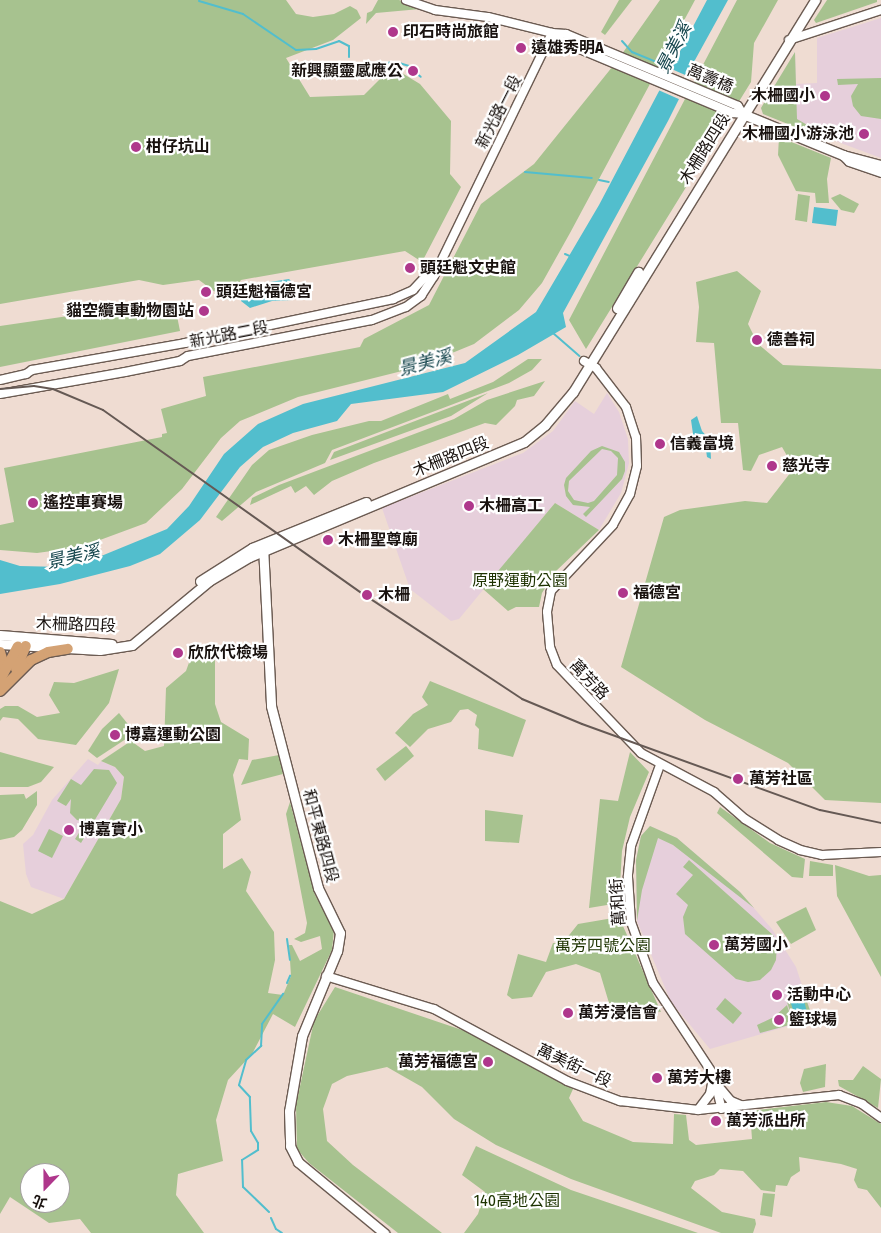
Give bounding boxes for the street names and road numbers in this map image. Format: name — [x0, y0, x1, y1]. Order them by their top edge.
street label: 萬壽橋 — [684, 61, 736, 97]
street label: 新光路一段 — [472, 72, 526, 152]
street label: 木柵路四段 — [676, 110, 734, 188]
street label: 新光路二段 — [188, 318, 270, 352]
street label: 木柵路四段 — [410, 433, 492, 481]
street label: 木柵路四段 — [36, 614, 116, 636]
street label: 萬芳路 — [566, 656, 612, 704]
street label: 和平東路四段 — [298, 787, 342, 885]
street label: 萬和街 — [607, 877, 629, 927]
street label: 萬美街一段 — [534, 1040, 614, 1092]

